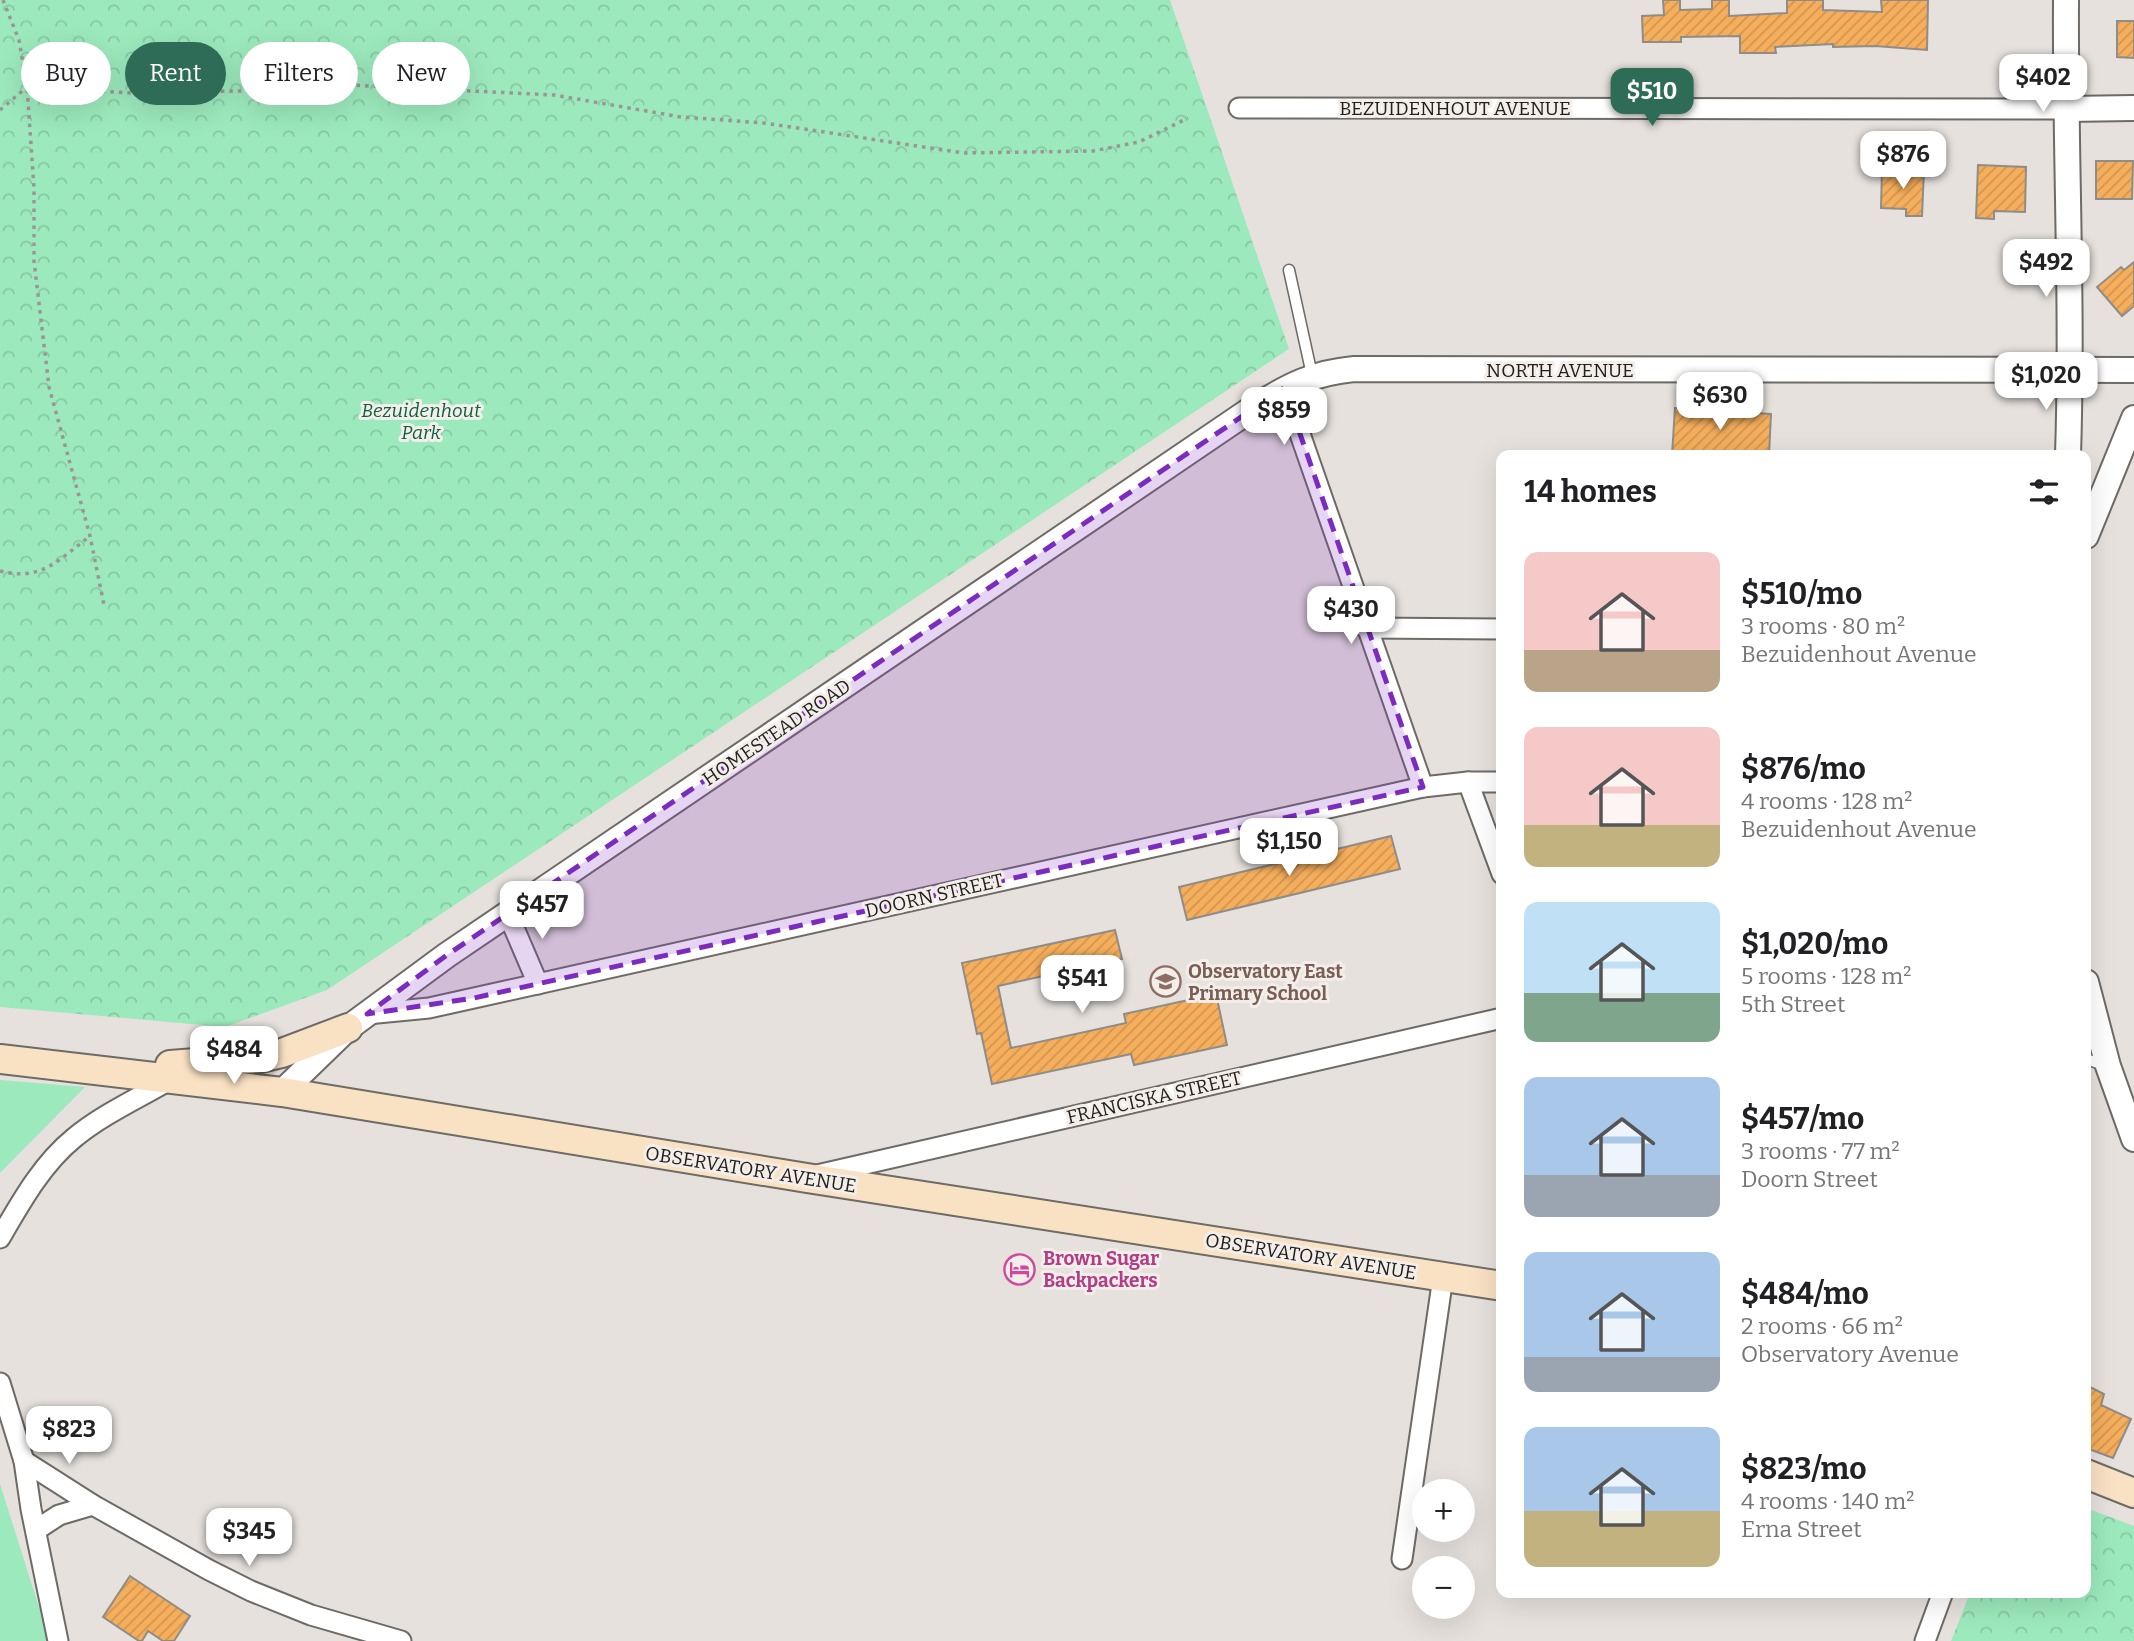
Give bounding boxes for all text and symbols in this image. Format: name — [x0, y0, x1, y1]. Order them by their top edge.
chip: Buy — [21, 42, 111, 105]
chip: Rent — [125, 42, 226, 105]
chip: Filters — [240, 42, 358, 105]
chip: New — [372, 42, 470, 105]
pin: $402 — [2002, 54, 2084, 114]
text: $402 — [2015, 63, 2071, 91]
pin: $510 — [1611, 68, 1693, 128]
text: $510 — [1627, 77, 1677, 105]
street label: BEZUIDENHOUT AVENUE — [1339, 97, 1571, 120]
pin: $876 — [1862, 132, 1944, 191]
text: $876 — [1876, 140, 1930, 168]
pin: $492 — [2005, 240, 2087, 299]
text: $492 — [2019, 248, 2073, 276]
pin: $1,020 — [1989, 352, 2103, 412]
street label: NORTH AVENUE — [1486, 359, 1634, 382]
text: $1,020 — [2011, 361, 2081, 389]
pin: $630 — [1679, 372, 1761, 432]
text: $630 — [1692, 381, 1748, 409]
pin: $859 — [1243, 388, 1325, 447]
text: $859 — [1257, 396, 1311, 424]
park label: Bezuidenhout Park — [361, 399, 481, 444]
icon: filters — [2025, 473, 2063, 511]
text: 14 homes — [1524, 474, 1657, 510]
text: $510/mo — [1741, 576, 1862, 612]
icon: home — [1580, 580, 1664, 664]
pin: $430 — [1310, 586, 1392, 646]
text: $430 — [1323, 595, 1379, 623]
text: 3 rooms · 80 m² — [1741, 612, 1905, 640]
text: Bezuidenhout Avenue — [1741, 640, 1977, 668]
street label: HOMESTEAD ROAD — [698, 674, 855, 791]
text: $876/mo — [1741, 751, 1866, 787]
icon: home — [1580, 755, 1664, 839]
text: 4 rooms · 128 m² — [1741, 787, 1912, 815]
text: Bezuidenhout Avenue — [1741, 815, 1977, 843]
pin: $1,150 — [1232, 818, 1346, 878]
text: $1,150 — [1256, 827, 1322, 855]
street label: DOORN STREET — [863, 868, 1005, 923]
pin: $457 — [501, 881, 583, 941]
text: $457 — [516, 890, 568, 918]
text: $1,020/mo — [1741, 926, 1888, 962]
icon: home — [1580, 930, 1664, 1014]
pin: $541 — [1041, 956, 1123, 1015]
place label: Observatory East Primary School — [1188, 960, 1343, 1005]
text: 5 rooms · 128 m² — [1741, 962, 1911, 990]
text: $541 — [1057, 964, 1107, 992]
school or university icon: Observatory East Primary School — [1148, 965, 1182, 999]
text: 5th Street — [1741, 990, 1845, 1018]
pin: $484 — [193, 1026, 275, 1086]
text: $484 — [206, 1035, 262, 1063]
street label: FRANCISKA STREET — [1065, 1066, 1244, 1129]
text: $457/mo — [1741, 1101, 1864, 1137]
icon: home — [1580, 1105, 1664, 1189]
text: 3 rooms · 77 m² — [1741, 1137, 1900, 1165]
street label: OBSERVATORY AVENUE — [644, 1141, 858, 1198]
text: Doorn Street — [1741, 1165, 1878, 1193]
street label: OBSERVATORY AVENUE — [1204, 1228, 1418, 1285]
place label: Brown Sugar Backpackers — [1043, 1247, 1159, 1292]
hotel icon: Brown Sugar Backpackers — [1003, 1252, 1037, 1286]
text: $484/mo — [1741, 1276, 1869, 1312]
icon: home — [1580, 1280, 1664, 1364]
text: 2 rooms · 66 m² — [1741, 1312, 1903, 1340]
text: Observatory Avenue — [1741, 1340, 1959, 1368]
pin: $823 — [28, 1406, 110, 1466]
text: $823 — [42, 1415, 96, 1443]
text: $823/mo — [1741, 1451, 1866, 1487]
icon: home — [1580, 1455, 1664, 1539]
map controls — [1412, 1479, 1475, 1619]
button: + — [1412, 1479, 1475, 1542]
text: 4 rooms · 140 m² — [1741, 1487, 1914, 1515]
pin: $345 — [208, 1508, 290, 1568]
text: Erna Street — [1741, 1515, 1862, 1543]
text: $345 — [222, 1517, 276, 1545]
button: − — [1412, 1556, 1475, 1619]

